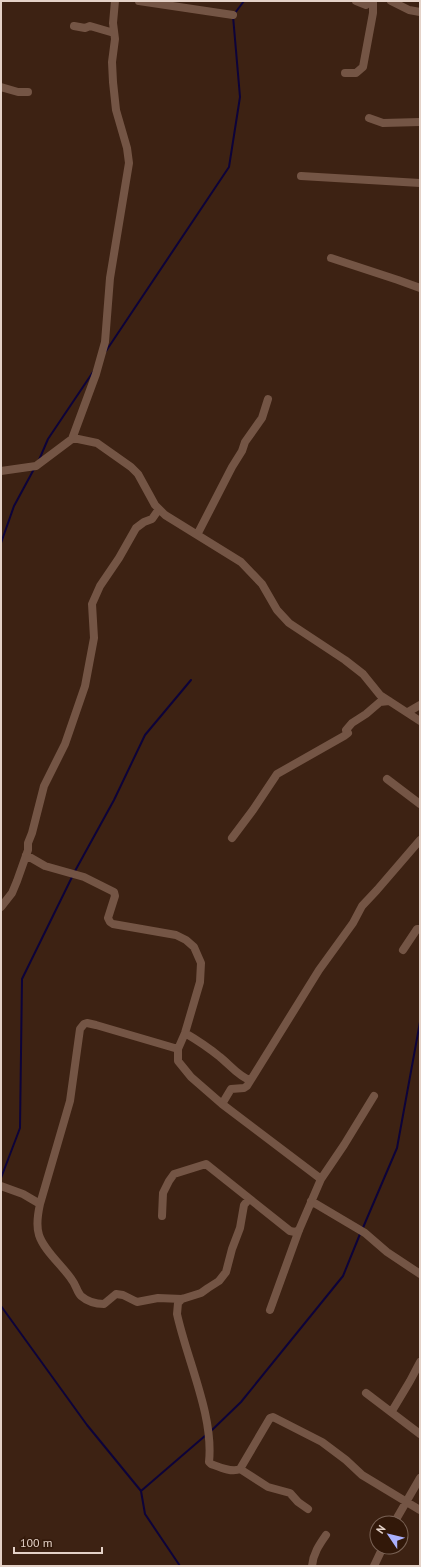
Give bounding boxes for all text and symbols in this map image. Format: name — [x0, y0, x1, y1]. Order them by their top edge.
north arrow — [369, 1515, 409, 1555]
text: N — [373, 1522, 389, 1536]
scale bar — [14, 1529, 102, 1555]
text: 100 m — [20, 1535, 53, 1550]

